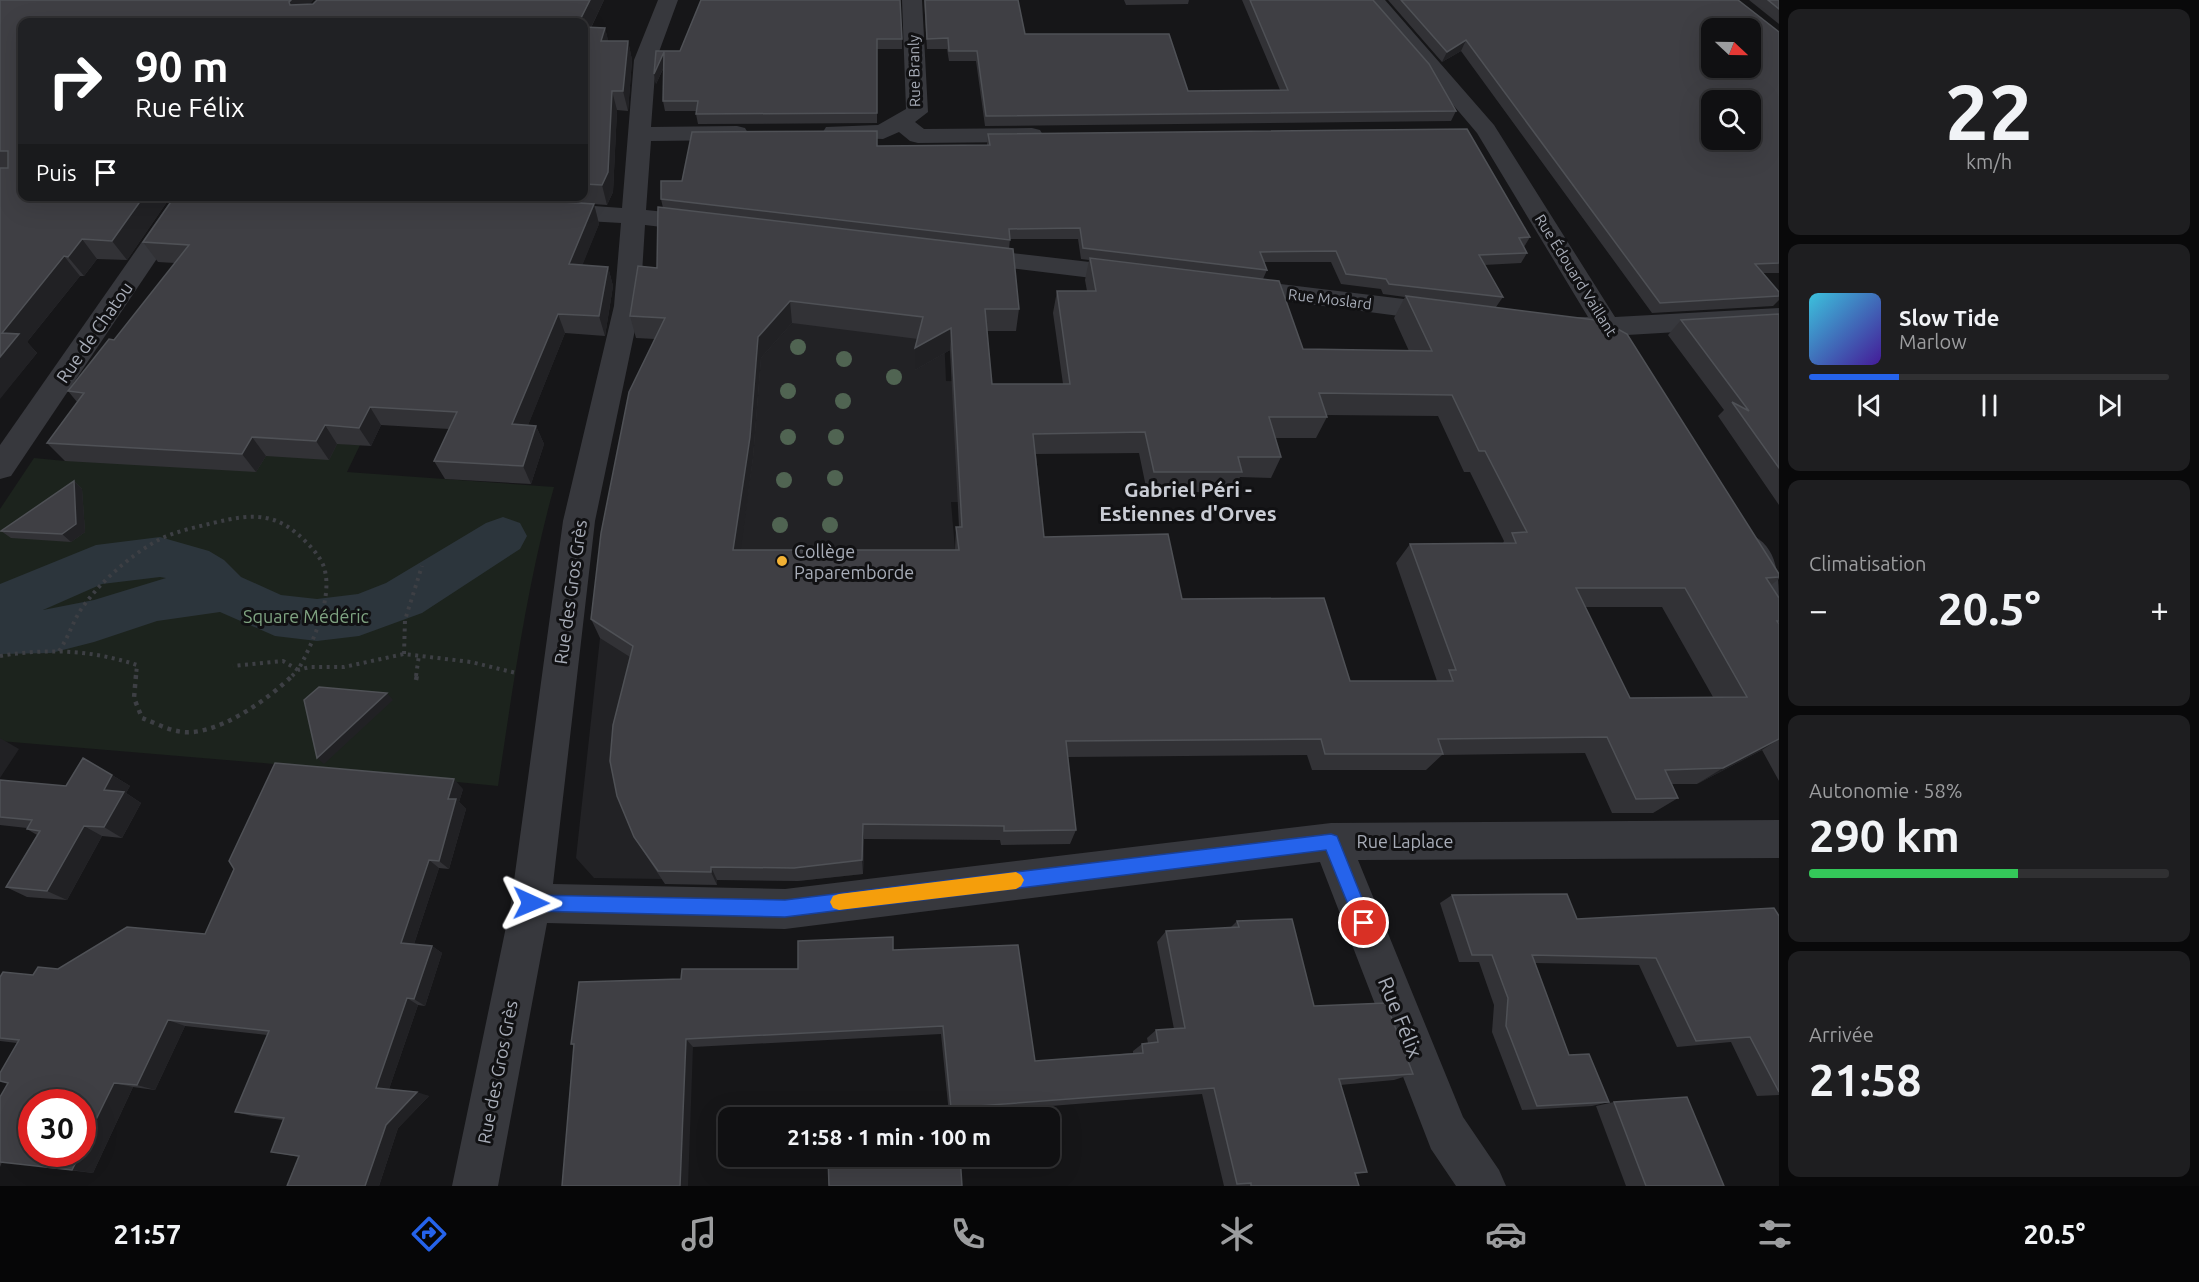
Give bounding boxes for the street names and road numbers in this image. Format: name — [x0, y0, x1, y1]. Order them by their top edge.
street label: Rue Branly — [905, 35, 923, 107]
street label: Rue Édouard Vaillant — [1532, 211, 1620, 339]
street label: Rue de Chatou — [52, 278, 136, 386]
street label: Rue Moslard — [1287, 285, 1373, 313]
street label: Rue des Gros Grès — [550, 518, 590, 666]
street label: Rue Laplace — [1357, 831, 1453, 851]
street label: Rue Félix — [1374, 973, 1428, 1061]
street label: Rue des Gros Grès — [473, 998, 521, 1145]

